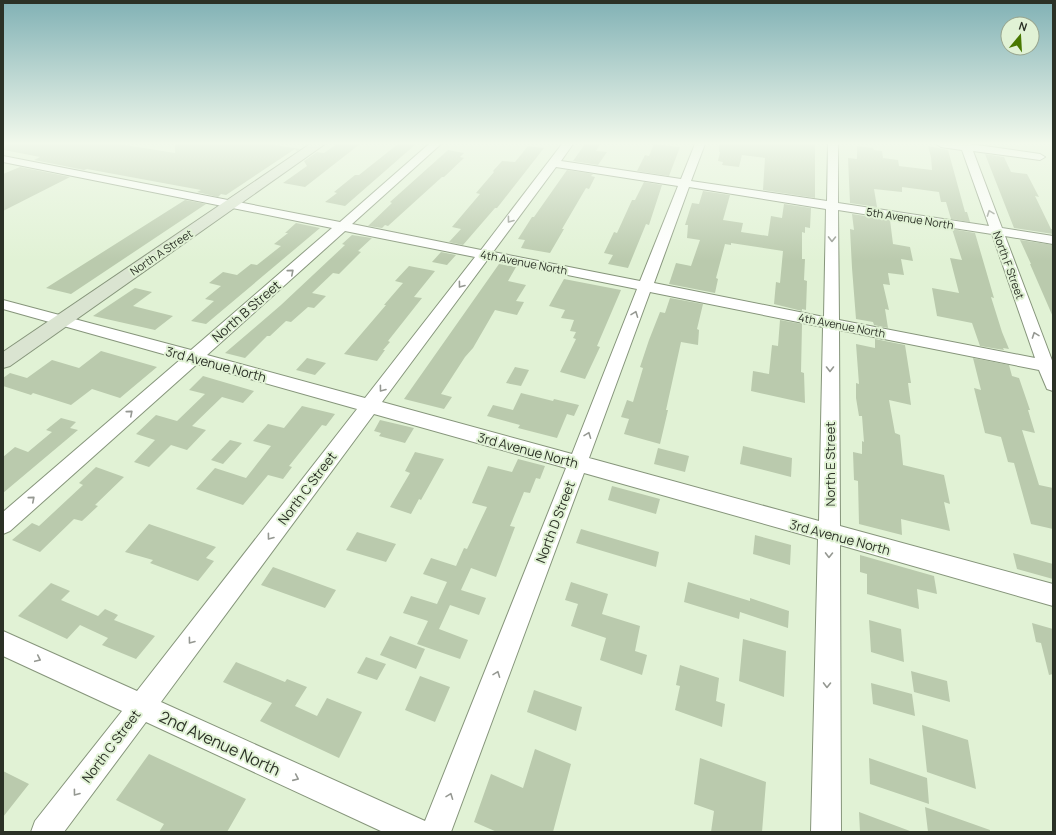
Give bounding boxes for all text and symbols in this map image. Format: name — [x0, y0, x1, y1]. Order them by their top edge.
north arrow — [1000, 16, 1040, 56]
text: N — [1017, 18, 1029, 34]
street label: 5th Avenue North — [865, 204, 955, 232]
one-way arrow — [986, 210, 995, 217]
one-way arrow — [508, 216, 515, 223]
street label: North A Street — [127, 225, 195, 279]
street label: North F Street — [990, 229, 1028, 301]
one-way arrow — [828, 236, 836, 242]
street label: 4th Avenue North — [479, 246, 569, 278]
one-way arrow — [286, 269, 293, 276]
street label: North B Street — [208, 276, 284, 346]
one-way arrow — [458, 281, 465, 288]
street label: 4th Avenue North — [797, 309, 887, 341]
one-way arrow — [631, 310, 639, 317]
one-way arrow — [1031, 332, 1039, 339]
street label: 3rd Avenue North — [164, 342, 268, 386]
one-way arrow — [826, 366, 835, 372]
one-way arrow — [379, 385, 387, 392]
one-way arrow — [125, 411, 133, 418]
street label: North E Street — [821, 422, 839, 507]
street label: 3rd Avenue North — [476, 428, 580, 472]
one-way arrow — [584, 432, 592, 439]
street label: North C Street — [274, 448, 340, 528]
street label: North D Street — [531, 478, 579, 566]
one-way arrow — [28, 497, 35, 504]
street label: 3rd Avenue North — [788, 515, 892, 559]
one-way arrow — [268, 533, 275, 540]
one-way arrow — [825, 552, 833, 558]
one-way arrow — [189, 636, 196, 643]
one-way arrow — [34, 654, 42, 662]
one-way arrow — [492, 671, 500, 678]
one-way arrow — [823, 682, 832, 688]
street label: 2nd Avenue North — [156, 705, 284, 781]
street label: North C Street — [78, 706, 144, 786]
one-way arrow — [293, 773, 300, 781]
one-way arrow — [73, 789, 80, 796]
one-way arrow — [446, 792, 454, 799]

